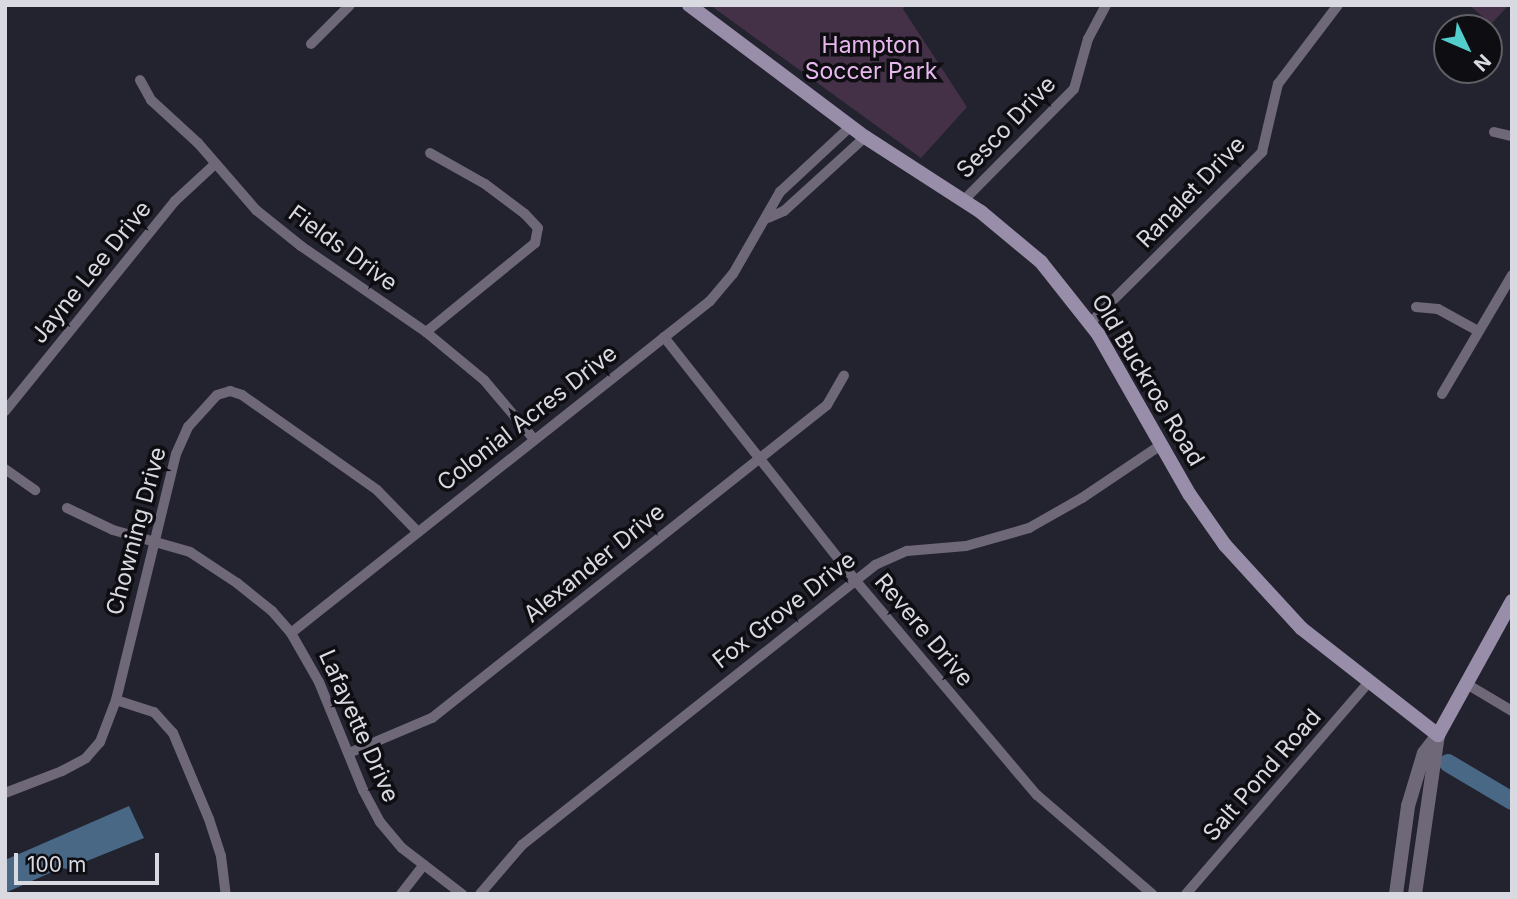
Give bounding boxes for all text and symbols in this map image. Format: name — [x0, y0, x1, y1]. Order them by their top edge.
north arrow — [1433, 14, 1503, 84]
park label: Hampton Soccer Park — [805, 31, 937, 85]
text: N — [1469, 49, 1495, 76]
street label: Sesco Drive — [951, 70, 1061, 184]
street label: Ranalet Drive — [1131, 131, 1251, 253]
street label: Jayne Lee Drive — [25, 195, 157, 349]
street label: Fields Drive — [283, 199, 403, 297]
street label: Old Buckroe Road — [1086, 289, 1210, 471]
street label: Colonial Acres Drive — [432, 339, 622, 497]
street label: Chowning Drive — [100, 444, 172, 618]
street label: Alexander Drive — [518, 498, 670, 628]
street label: Fox Grove Drive — [707, 546, 861, 674]
street label: Revere Drive — [869, 568, 979, 692]
street label: Lafayette Drive — [313, 646, 405, 806]
street label: Salt Pond Road — [1197, 703, 1327, 847]
scale bar — [18, 839, 163, 883]
text: 100 m — [27, 852, 86, 877]

